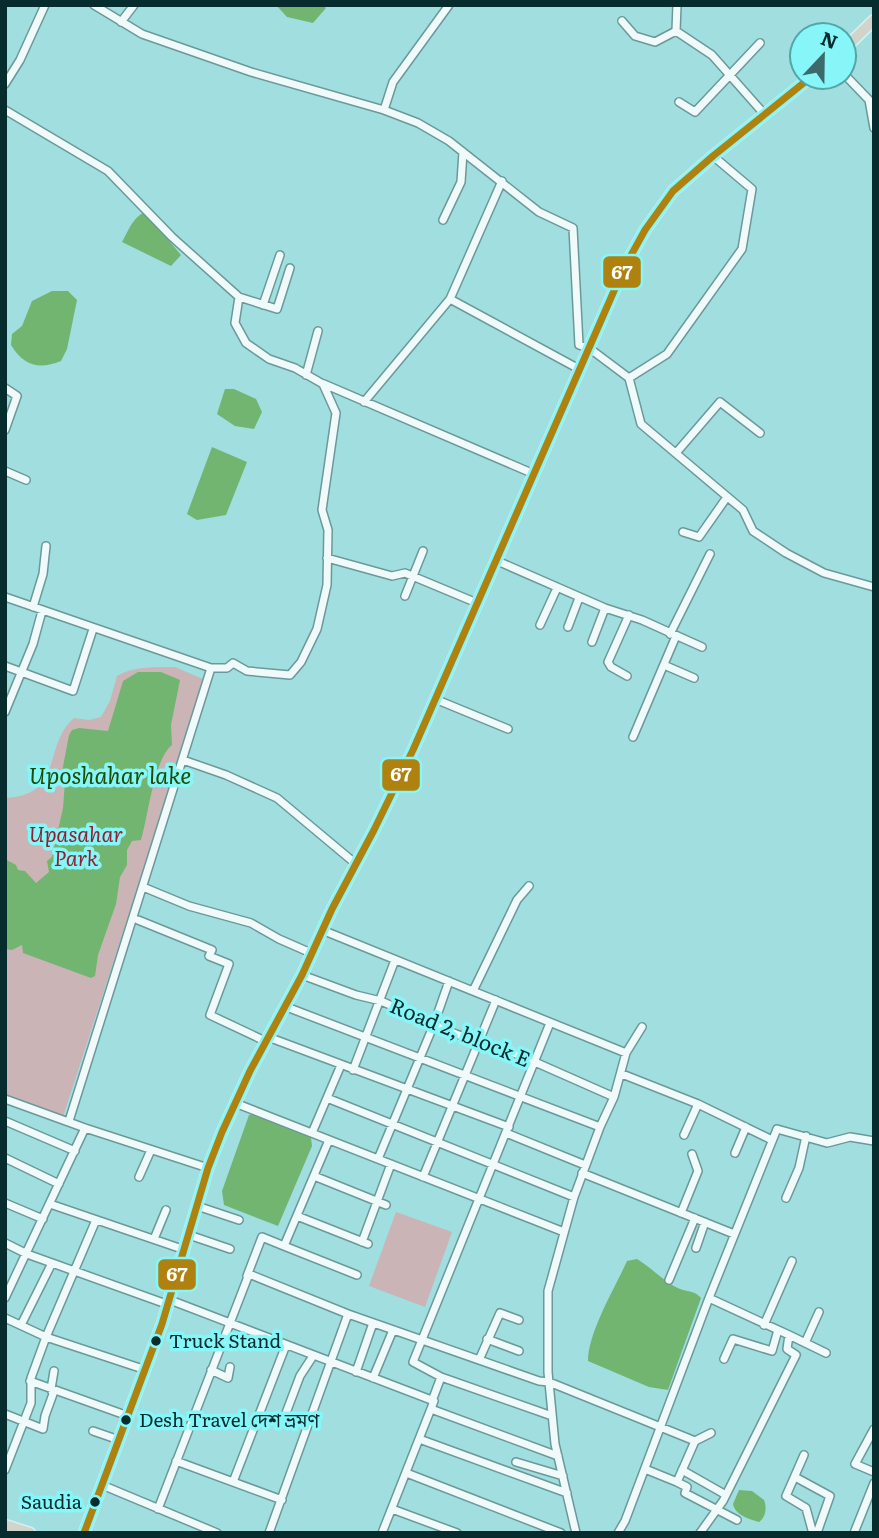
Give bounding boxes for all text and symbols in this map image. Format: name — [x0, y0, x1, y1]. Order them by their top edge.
north arrow — [788, 21, 858, 91]
text: N — [817, 23, 842, 55]
line badge: 67 — [602, 255, 642, 289]
text: 67 — [611, 257, 633, 285]
water label: Uposhahar lake — [29, 757, 191, 791]
line badge: 67 — [381, 758, 421, 792]
text: 67 — [390, 759, 412, 787]
park label: Upasahar Park — [29, 817, 123, 872]
street label: Road 2, block E — [386, 988, 536, 1073]
line badge: 67 — [157, 1258, 197, 1291]
text: 67 — [166, 1259, 188, 1287]
place label: Truck Stand — [169, 1326, 281, 1354]
marker: Truck Stand — [149, 1334, 163, 1348]
place label: Desh Travel দেশ ভ্রমণ — [139, 1405, 319, 1433]
marker: Desh Travel দেশ ভ্রমণ — [119, 1413, 133, 1427]
place label: Saudia — [21, 1487, 83, 1515]
marker: Saudia — [88, 1495, 102, 1509]

